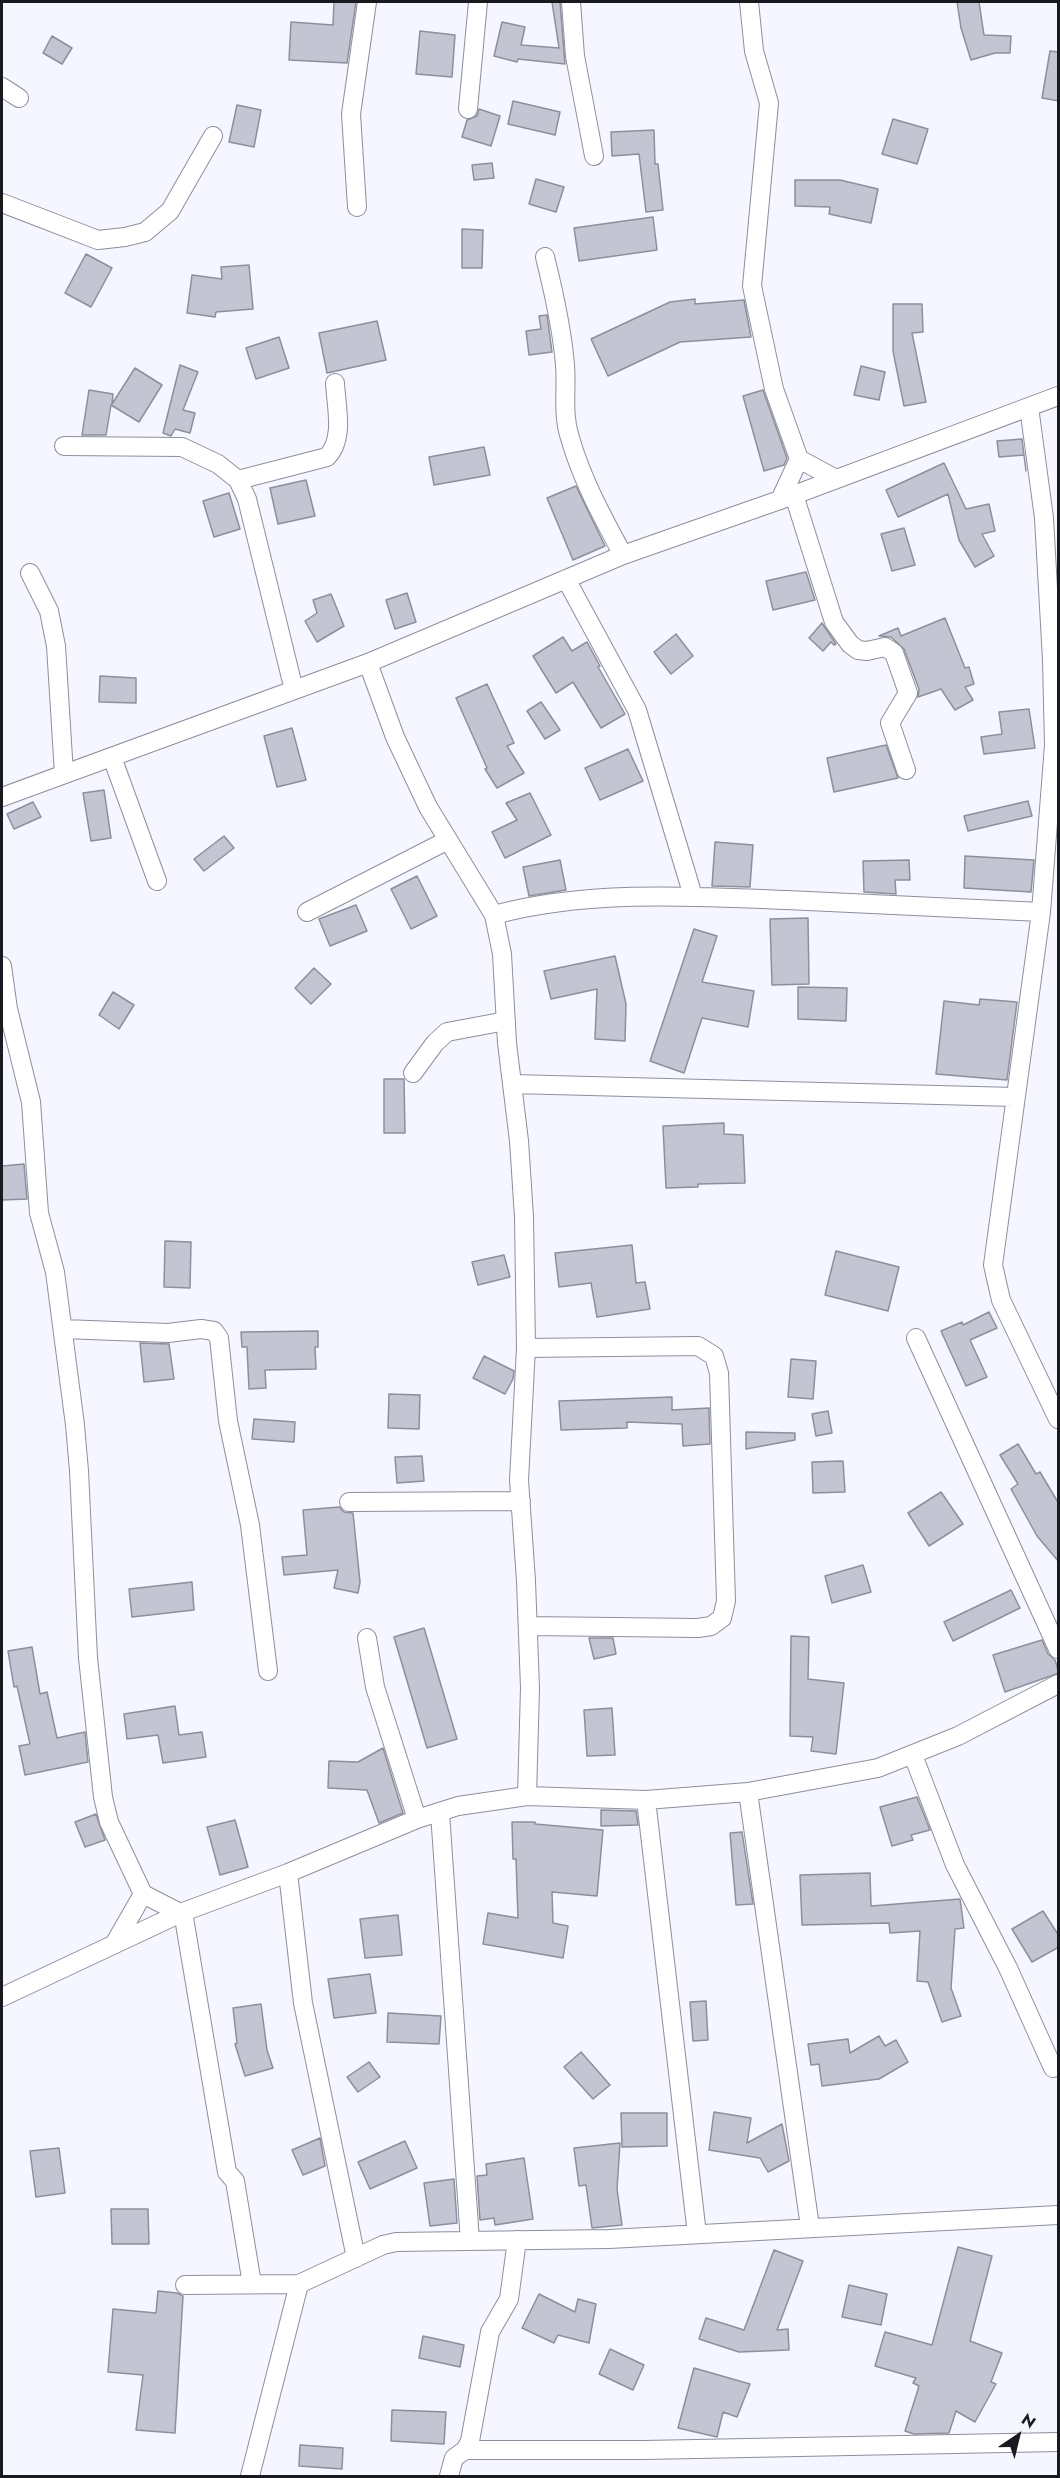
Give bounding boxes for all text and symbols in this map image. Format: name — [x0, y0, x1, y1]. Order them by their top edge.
north arrow — [988, 2406, 1048, 2466]
text: N — [1017, 2408, 1040, 2434]

